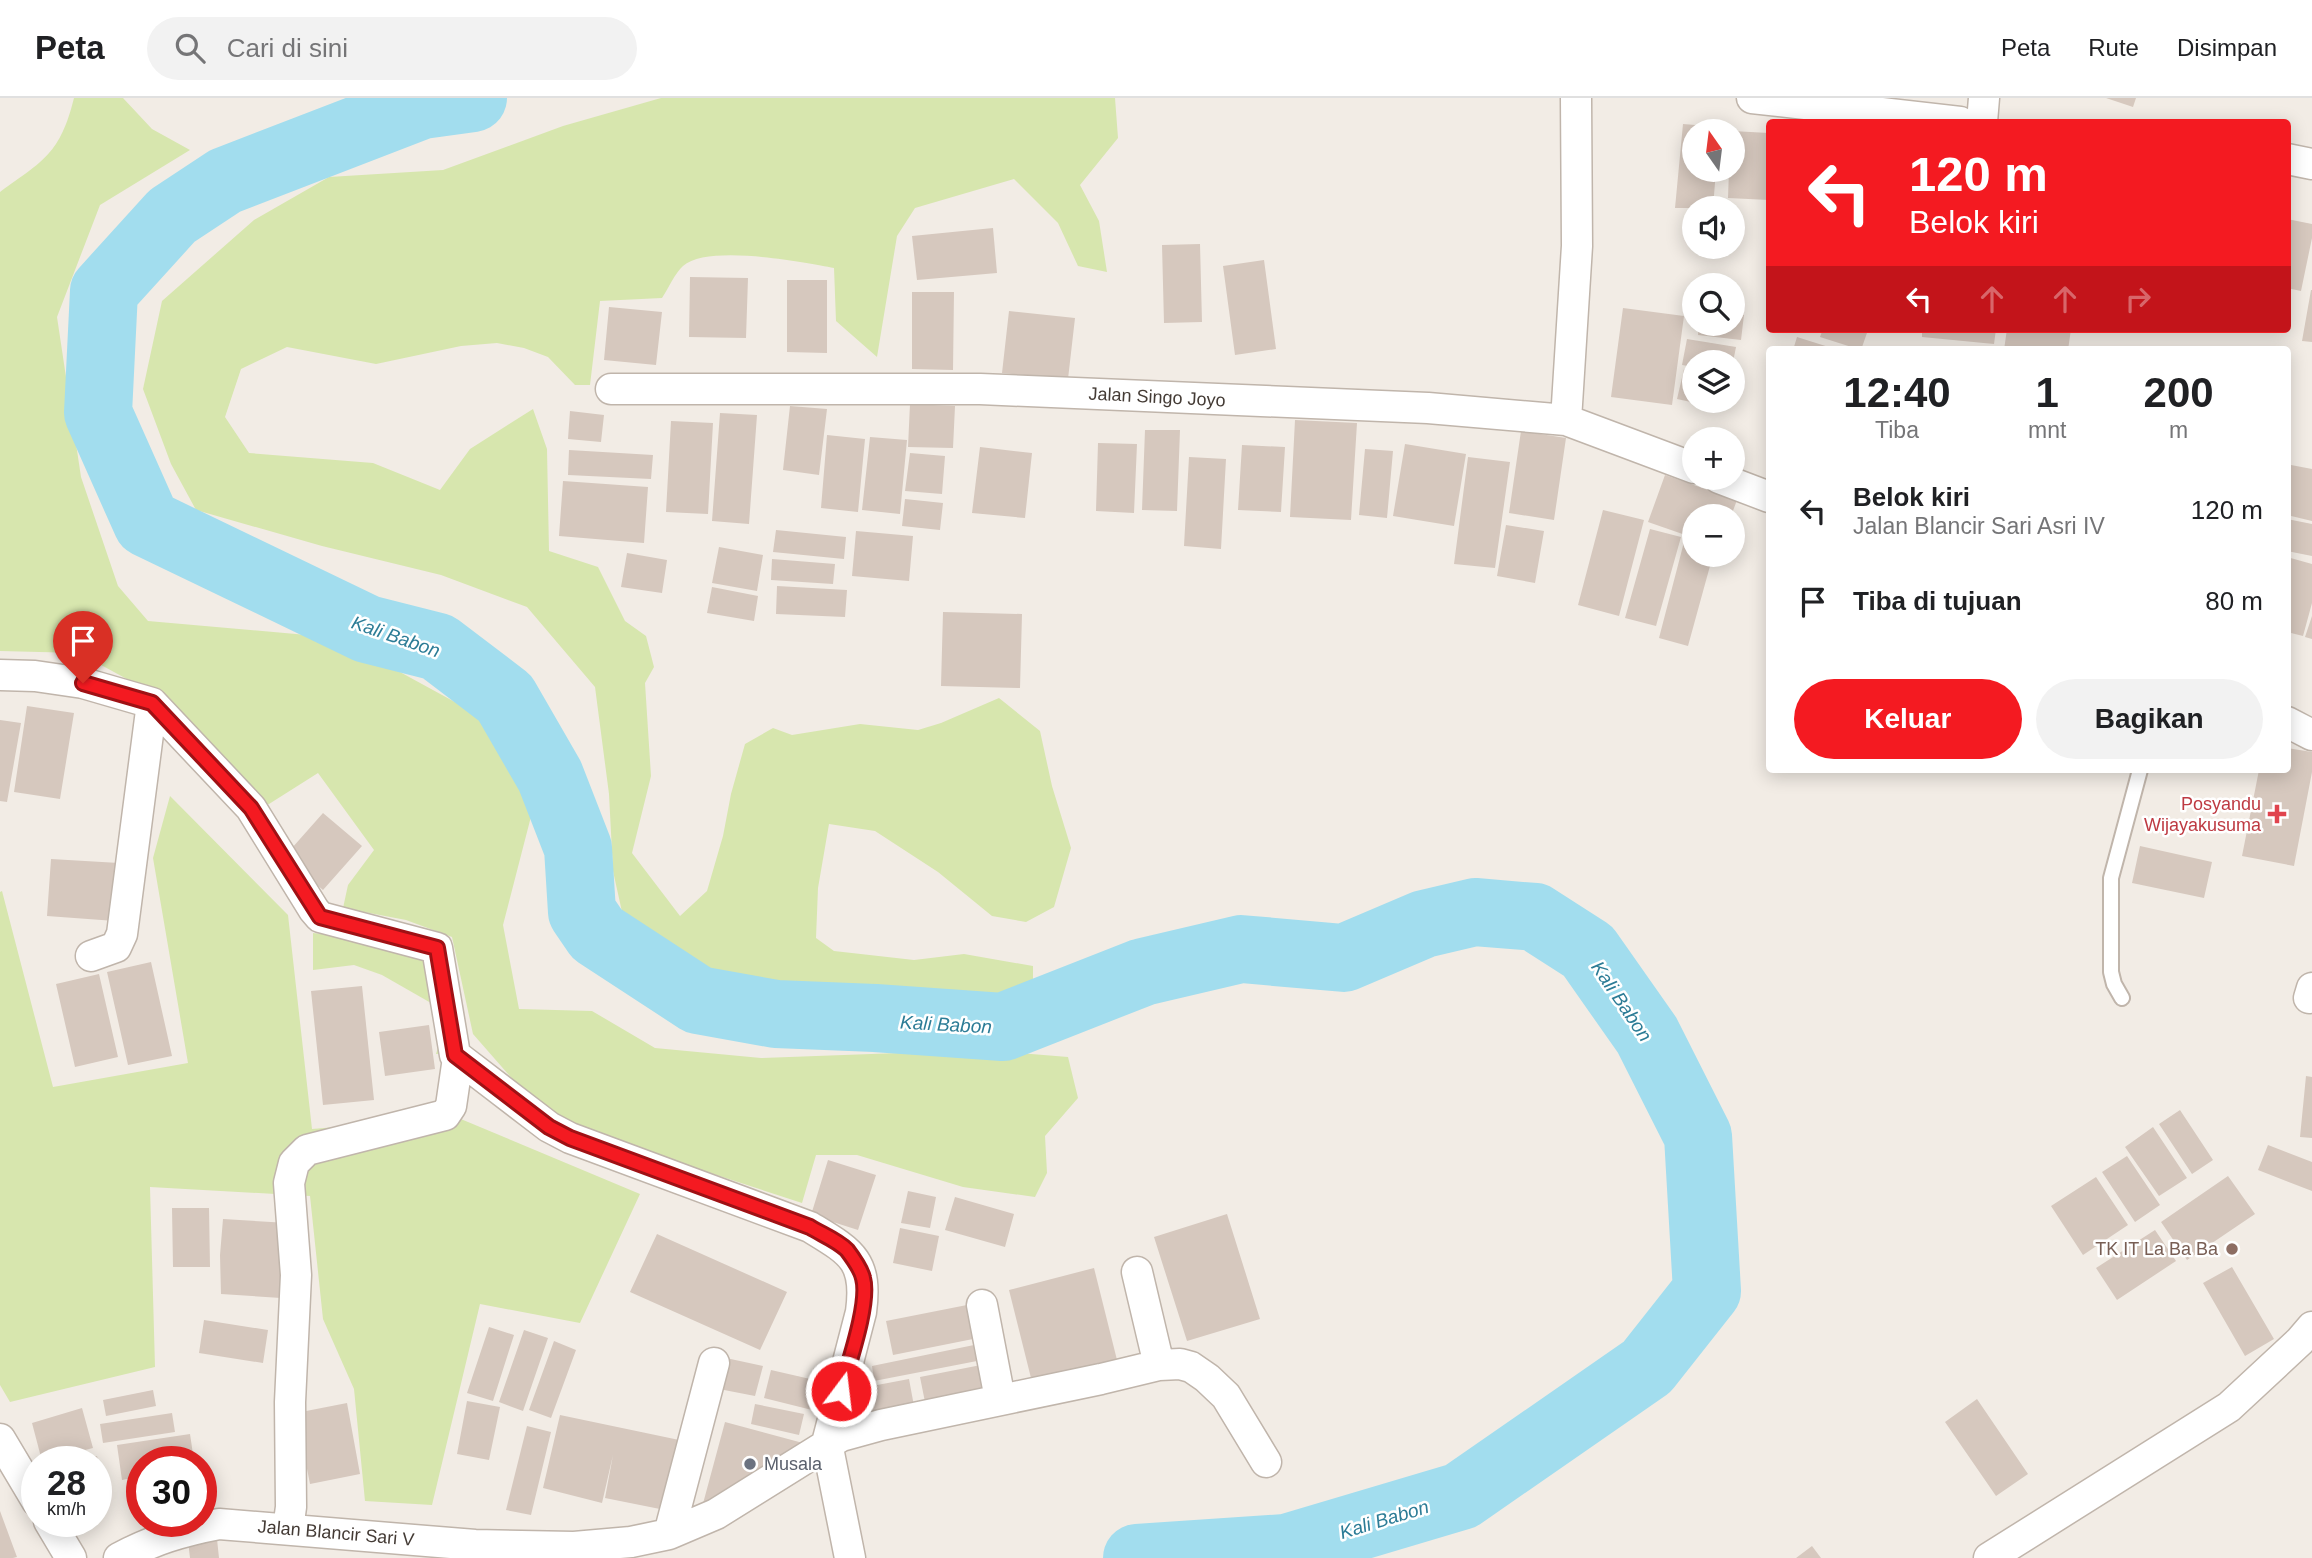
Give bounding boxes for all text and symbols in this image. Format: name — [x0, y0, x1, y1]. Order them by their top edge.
search box — [147, 17, 637, 80]
text: Peta — [35, 29, 105, 66]
icon: search — [171, 29, 209, 67]
text: Cari di sini — [227, 33, 348, 63]
text: Peta — [2001, 34, 2050, 61]
text: Rute — [2088, 34, 2139, 61]
text: Disimpan — [2177, 34, 2277, 61]
north arrow — [1682, 119, 1745, 182]
map controls — [1682, 119, 1745, 567]
icon: left — [1794, 147, 1885, 238]
text: 120 m — [1909, 147, 2048, 201]
button: sound — [1682, 196, 1745, 259]
text: Belok kiri — [1909, 204, 2039, 240]
button: search — [1682, 273, 1745, 336]
icon: left — [1900, 280, 1938, 318]
icon: ahead — [1973, 280, 2011, 318]
icon: ahead — [2046, 280, 2084, 318]
icon: right — [2119, 280, 2157, 318]
button: layers — [1682, 350, 1745, 413]
text: 12:40 — [1843, 369, 1951, 416]
text: 1 — [2035, 369, 2059, 416]
text: 200 — [2144, 369, 2214, 416]
street label: Jalan Singo Joyo — [1088, 383, 1226, 411]
text: Tiba — [1875, 417, 1919, 443]
text: mnt — [2028, 417, 2066, 443]
text: m — [2169, 417, 2188, 443]
button: + — [1682, 427, 1745, 490]
text: Belok kiri — [1853, 482, 1970, 512]
icon: left — [1794, 492, 1832, 530]
text: 120 m — [2191, 495, 2263, 525]
button: − — [1682, 504, 1745, 567]
text: Jalan Blancir Sari Asri IV — [1853, 513, 2105, 539]
icon: arrive — [1794, 583, 1832, 621]
text: Tiba di tujuan — [1853, 586, 2022, 616]
text: 80 m — [2205, 586, 2263, 616]
pin — [53, 611, 113, 683]
water label: Kali Babon — [349, 612, 443, 661]
icon: arrive — [64, 622, 102, 660]
button: Keluar — [1794, 679, 2022, 759]
button: Bagikan — [2036, 679, 2263, 759]
place label: Posyandu Wijayakusuma — [2144, 794, 2262, 835]
marker: Posyandu Wijayakusuma — [2267, 804, 2287, 824]
water label: Kali Babon — [1587, 957, 1656, 1045]
water label: Kali Babon — [900, 1012, 992, 1037]
place label: TK IT La Ba Ba — [2095, 1239, 2219, 1259]
marker: TK IT La Ba Ba — [2224, 1241, 2240, 1257]
position arrow — [804, 1354, 878, 1428]
speed limit sign: 30 — [126, 1446, 217, 1537]
place label: Musala — [764, 1454, 823, 1474]
marker: Musala — [742, 1456, 758, 1472]
text: 28 — [47, 1463, 86, 1502]
water label: Kali Babon — [1337, 1496, 1431, 1543]
text: km/h — [47, 1499, 86, 1519]
street label: Jalan Blancir Sari V — [257, 1516, 415, 1550]

